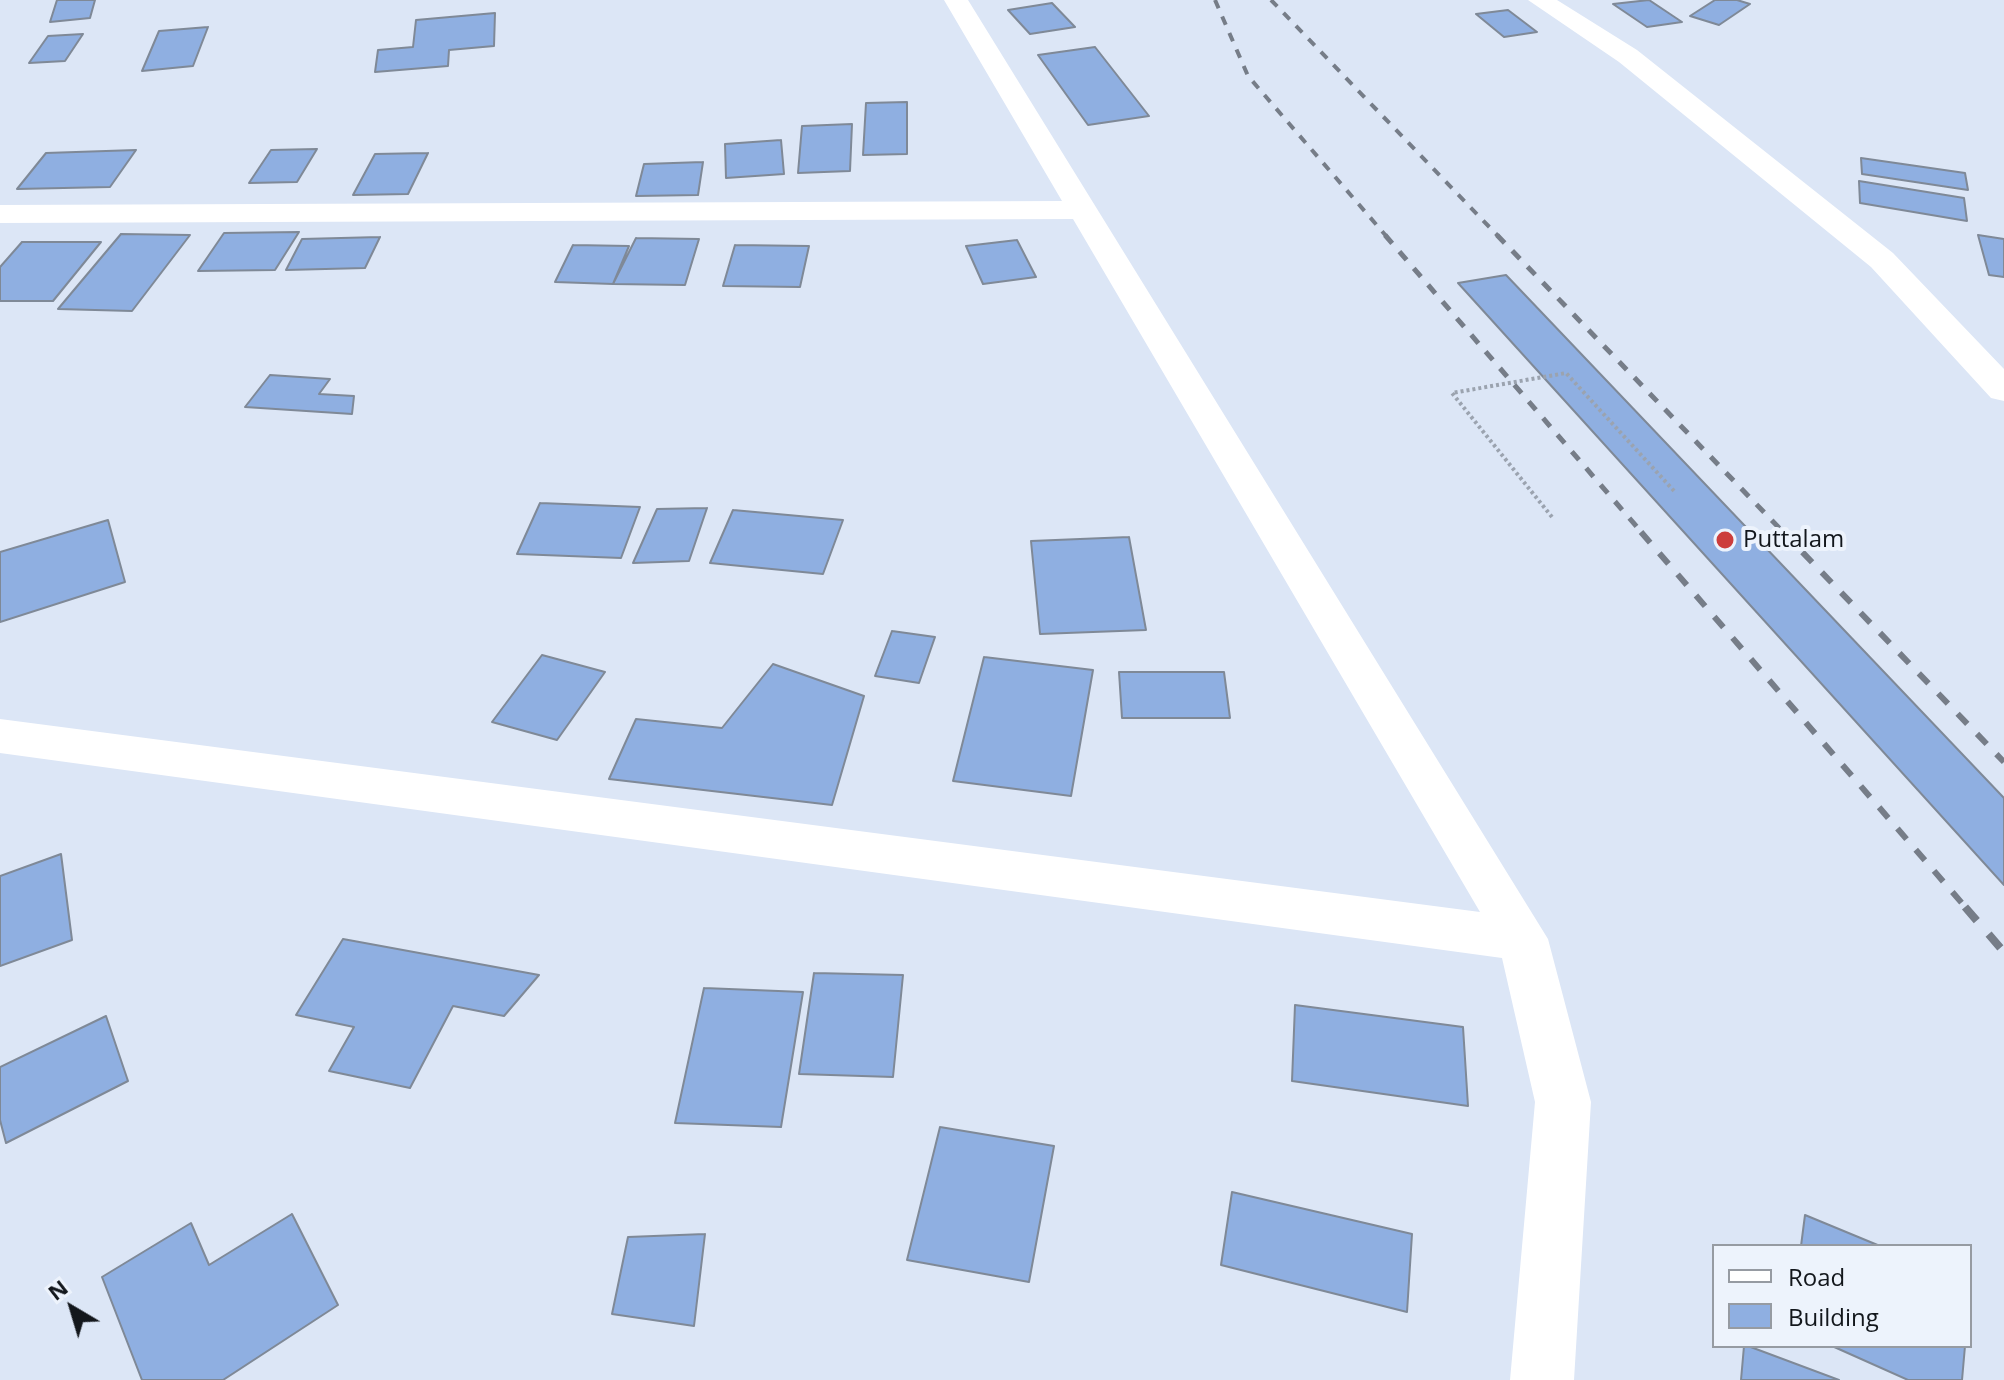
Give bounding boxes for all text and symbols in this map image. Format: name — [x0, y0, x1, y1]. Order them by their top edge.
place label: Puttalam — [1743, 526, 1844, 554]
marker: Puttalam — [1714, 529, 1736, 551]
legend — [1712, 1244, 1972, 1348]
text: Road — [1788, 1260, 1845, 1293]
north arrow — [32, 1268, 112, 1348]
text: N — [41, 1272, 74, 1306]
text: Building — [1788, 1300, 1879, 1333]

